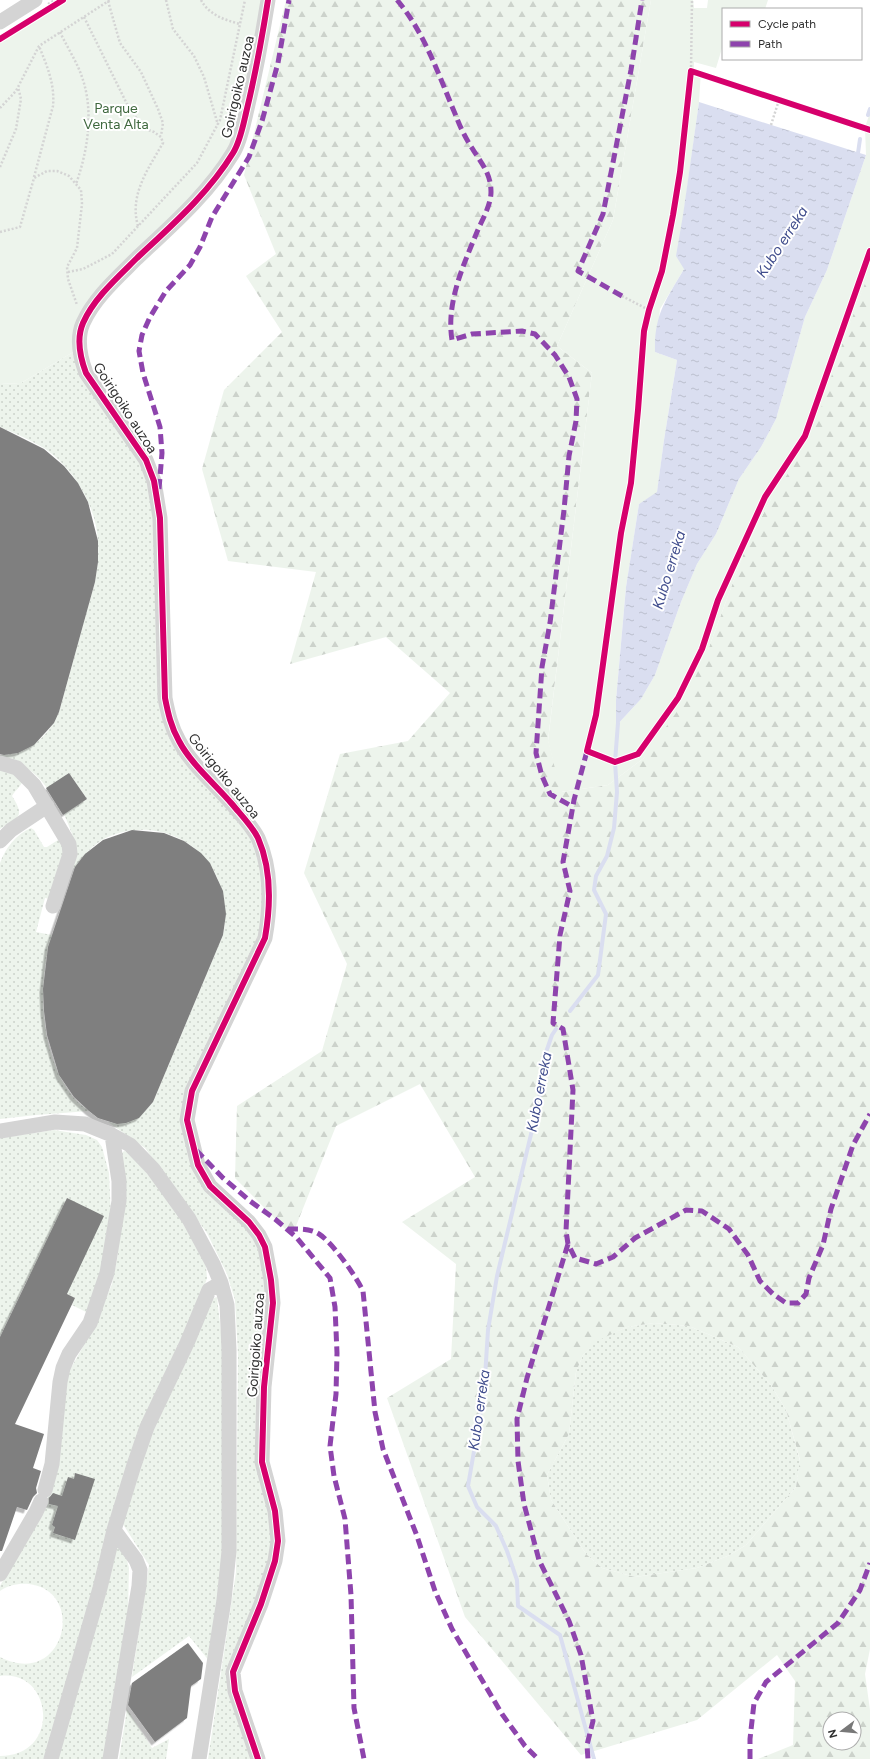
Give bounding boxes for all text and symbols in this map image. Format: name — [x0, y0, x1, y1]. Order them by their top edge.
legend — [722, 8, 862, 60]
text: Cycle path — [758, 17, 816, 31]
street label: Goirigoiko auzoa — [218, 34, 258, 140]
text: Path — [758, 37, 782, 51]
park label: Parque Venta Alta — [83, 100, 149, 133]
water label: Kubo erreka — [752, 203, 812, 281]
street label: Goirigoiko auzoa — [89, 359, 161, 457]
water label: Kubo erreka — [649, 528, 690, 611]
street label: Goirigoiko auzoa — [184, 730, 264, 822]
water label: Kubo erreka — [522, 1050, 556, 1134]
street label: Goirigoiko auzoa — [244, 1292, 268, 1398]
water label: Kubo erreka — [464, 1368, 494, 1451]
north arrow — [822, 1711, 862, 1751]
text: N — [825, 1728, 840, 1740]

